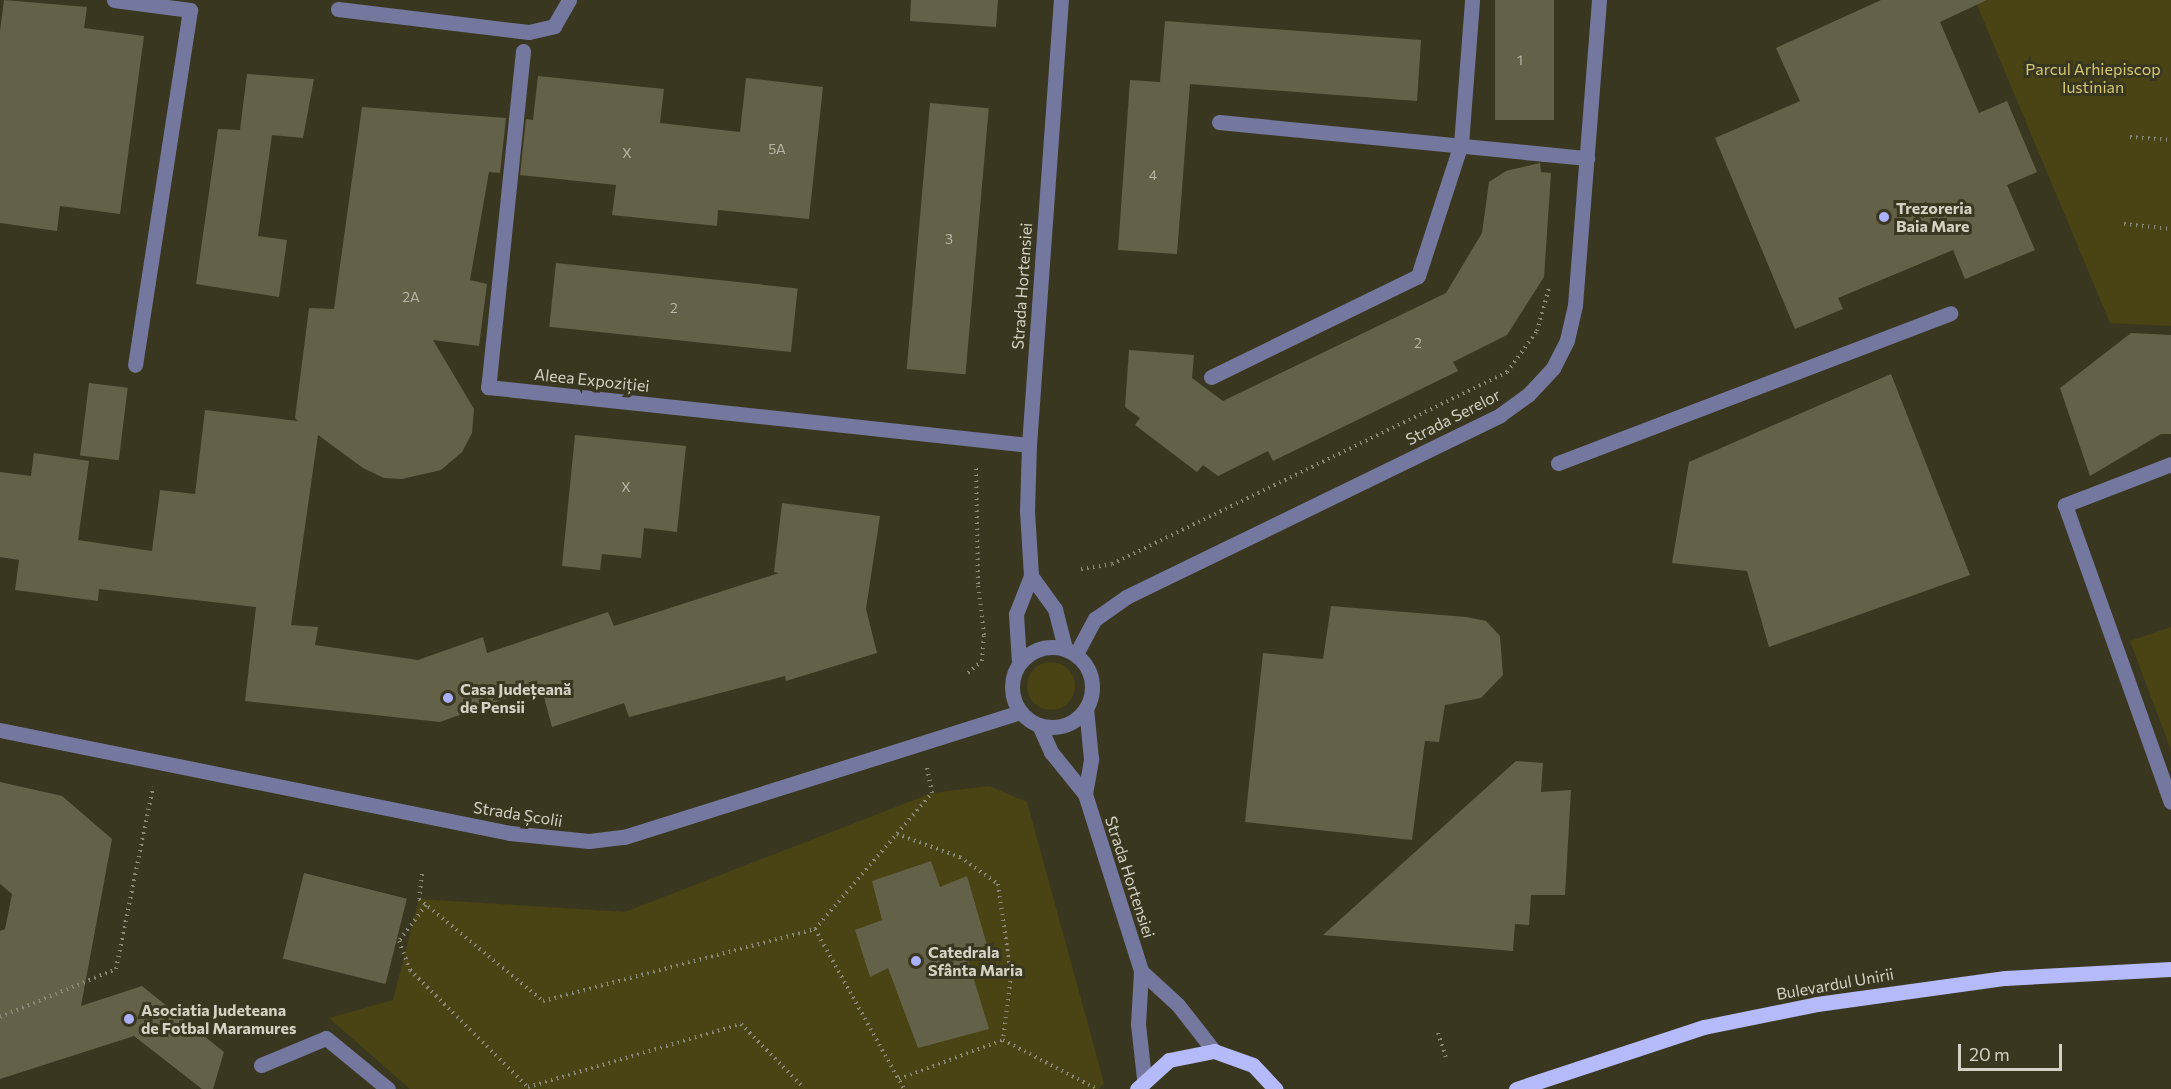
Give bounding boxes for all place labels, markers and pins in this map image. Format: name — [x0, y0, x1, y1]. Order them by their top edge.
place label: Trezoreria Baia Mare — [1896, 198, 1972, 236]
marker: Trezoreria Baia Mare — [1877, 210, 1891, 224]
place label: Casa Județeană de Pensii — [460, 679, 571, 717]
marker: Casa Județeană de Pensii — [441, 691, 455, 705]
place label: Catedrala Sfânta Maria — [928, 942, 1023, 980]
marker: Catedrala Sfânta Maria — [909, 954, 923, 968]
place label: Asociatia Judeteana de Fotbal Maramures — [141, 1000, 296, 1038]
marker: Asociatia Judeteana de Fotbal Maramures — [122, 1012, 136, 1026]

